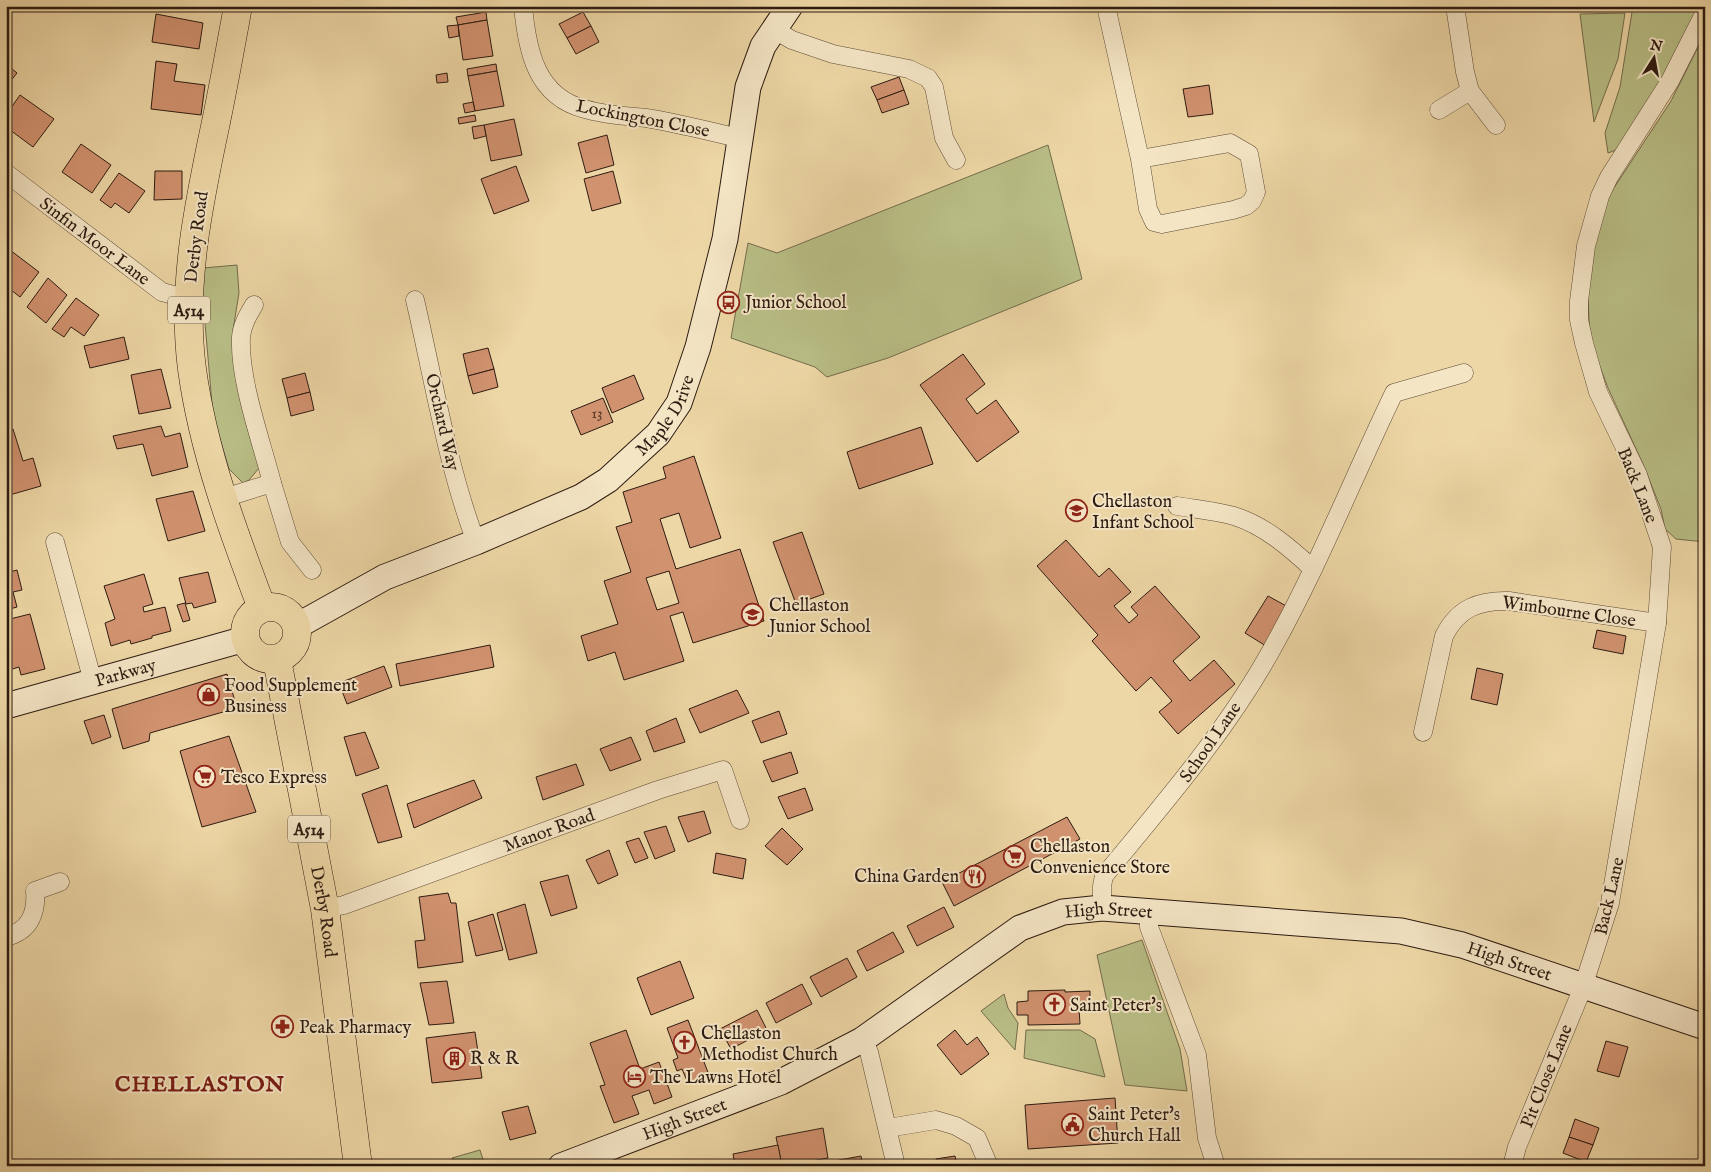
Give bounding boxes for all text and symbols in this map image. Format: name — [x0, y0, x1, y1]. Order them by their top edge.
north arrow — [1628, 32, 1678, 82]
text: N — [1648, 36, 1664, 56]
street label: Lockington Close — [574, 95, 711, 144]
street label: Derby Road — [180, 190, 215, 284]
street label: Sinfin Moor Lane — [34, 193, 154, 291]
bus stop icon: Junior School — [717, 290, 741, 314]
place label: Junior School — [743, 292, 846, 315]
road number: A514 — [168, 296, 210, 324]
street label: Orchard Way — [419, 371, 464, 473]
street label: Maple Drive — [631, 372, 701, 462]
house number: 13 — [591, 404, 603, 423]
street label: Back Lane — [1611, 444, 1662, 527]
place label: Chellaston Infant School — [1092, 491, 1194, 535]
school or university icon: Chellaston Infant School — [1064, 499, 1088, 523]
street label: Wimbourne Close — [1500, 592, 1637, 633]
place label: Chellaston Junior School — [767, 595, 870, 639]
school or university icon: Chellaston Junior School — [741, 603, 765, 627]
street label: Parkway — [93, 654, 159, 693]
place label: Food Supplement Business — [224, 675, 357, 719]
shop icon: Food Supplement Business — [196, 683, 220, 707]
street label: School Lane — [1175, 698, 1247, 788]
supermarket icon: Tesco Express — [193, 765, 217, 789]
place label: Tesco Express — [221, 767, 327, 790]
street label: Manor Road — [501, 804, 599, 858]
road number: A514 — [288, 816, 330, 842]
place label: Chellaston Convenience Store — [1030, 836, 1170, 880]
supermarket icon: Chellaston Convenience Store — [1002, 844, 1026, 868]
street label: Back Lane — [1590, 855, 1631, 938]
street label: Derby Road — [304, 864, 341, 959]
restaurant icon: China Garden — [963, 864, 987, 888]
place label: China Garden — [854, 866, 959, 889]
street label: High Street — [1064, 898, 1153, 925]
street label: High Street — [1463, 937, 1554, 987]
church icon: Saint Peter's — [1042, 993, 1066, 1017]
place label: Saint Peter's — [1070, 995, 1162, 1018]
pharmacy icon: Peak Pharmacy — [271, 1015, 295, 1039]
place label: Peak Pharmacy — [299, 1017, 412, 1040]
street label: Pit Close Lane — [1516, 1021, 1579, 1132]
place label: Chellaston Methodist Church — [701, 1023, 838, 1067]
church icon: Chellaston Methodist Church — [673, 1031, 697, 1055]
building icon: R & R — [442, 1046, 466, 1070]
place label: R & R — [470, 1048, 520, 1071]
hotel icon: The Lawns Hotel — [622, 1065, 646, 1089]
place label: The Lawns Hotel — [650, 1067, 781, 1090]
district label: CHELLASTON — [115, 1071, 285, 1099]
street label: High Street — [639, 1094, 730, 1147]
place label: Saint Peter's Church Hall — [1088, 1104, 1181, 1148]
public building icon: Saint Peter's Church Hall — [1060, 1112, 1084, 1136]

